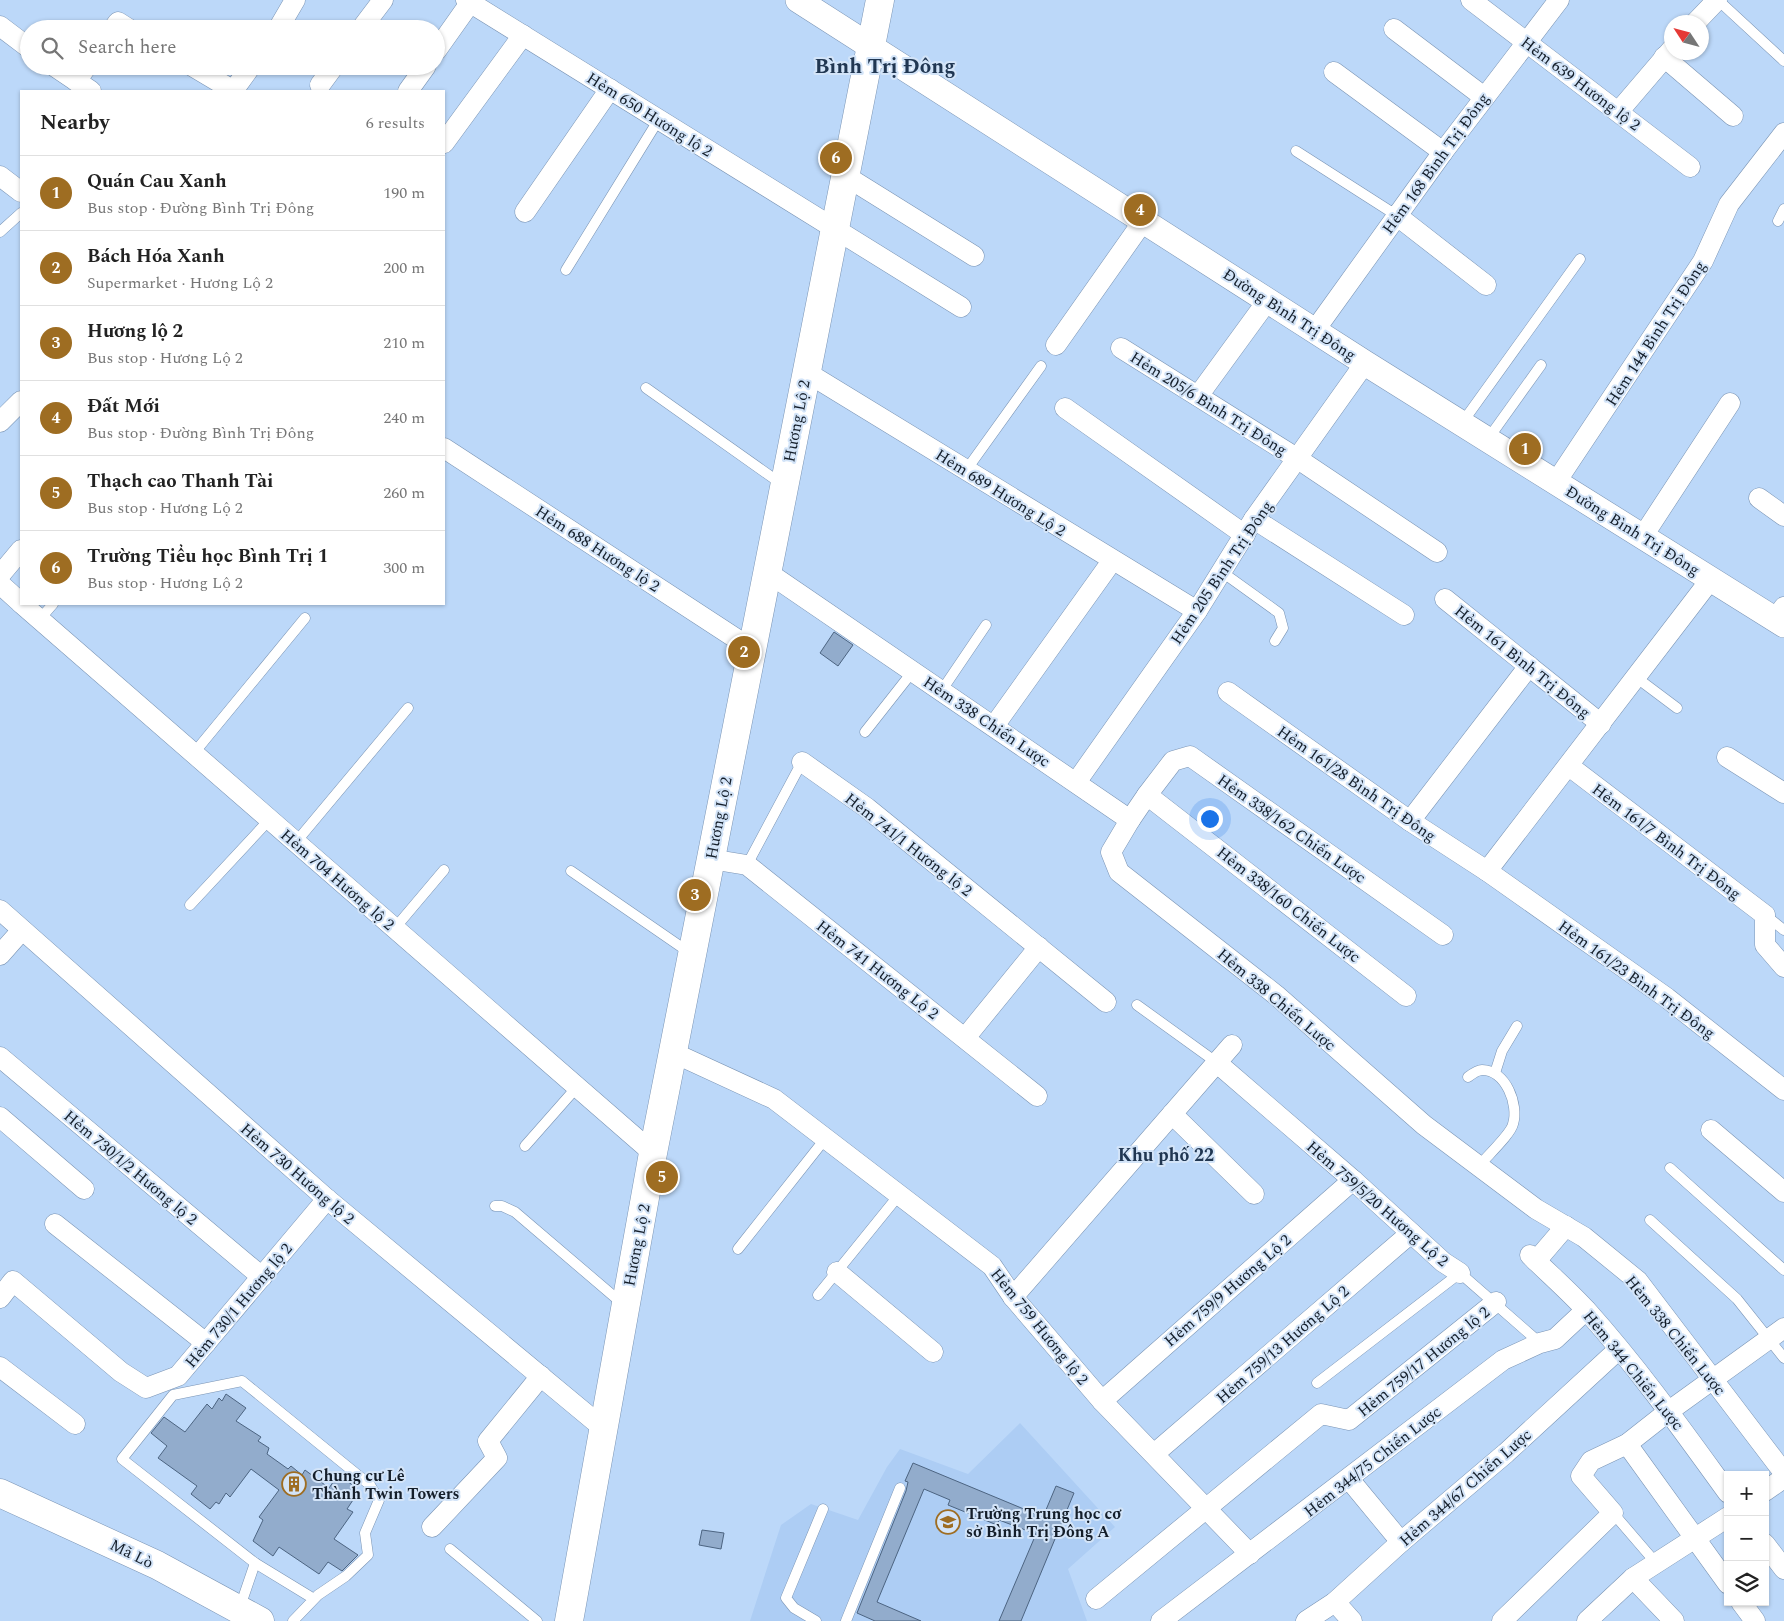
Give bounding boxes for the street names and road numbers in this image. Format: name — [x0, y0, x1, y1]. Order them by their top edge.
street label: Hẻm 639 Hương lộ 2 — [1516, 31, 1645, 137]
street label: Hẻm 650 Hương lộ 2 — [582, 66, 717, 163]
street label: Hẻm 168 Bình Trị Đông — [1376, 88, 1495, 239]
street label: Hẻm 144 Bình Trị Đông — [1600, 256, 1712, 411]
street label: Đường Bình Trị Đông — [1218, 263, 1361, 367]
street label: Hẻm 205/6 Bình Trị Đông — [1125, 346, 1292, 462]
street label: Hương Lộ 2 — [777, 378, 817, 464]
street label: Hẻm 689 Hương Lộ 2 — [931, 443, 1070, 543]
street label: Đường Bình Trị Đông — [1560, 480, 1704, 582]
street label: Hẻm 205 Bình Trị Đông — [1165, 496, 1279, 649]
street label: Hẻm 688 Hương lộ 2 — [530, 499, 665, 598]
street label: Hẻm 161 Bình Trị Đông — [1449, 599, 1596, 724]
street label: Hẻm 338 Chiến Lược — [918, 670, 1055, 773]
street label: Hẻm 161/28 Bình Trị Đông — [1272, 720, 1441, 848]
street label: Hẻm 338/162 Chiến Lược — [1212, 768, 1371, 889]
street label: Hương Lộ 2 — [699, 775, 739, 861]
street label: Hẻm 161/7 Bình Trị Đông — [1587, 778, 1746, 906]
street label: Hẻm 741/1 Hương lộ 2 — [839, 787, 977, 902]
street label: Hẻm 704 Hương lộ 2 — [275, 823, 400, 936]
street label: Hẻm 338/160 Chiến Lược — [1211, 841, 1365, 969]
street label: Hẻm 741 Hương Lộ 2 — [811, 914, 944, 1025]
street label: Hẻm 161/23 Bình Trị Đông — [1553, 914, 1720, 1045]
street label: Hẻm 338 Chiến Lược — [1212, 943, 1341, 1057]
street label: Hẻm 730/1/2 Hương lộ 2 — [58, 1104, 203, 1231]
street label: Hẻm 730 Hương lộ 2 — [235, 1117, 360, 1230]
street label: Hẻm 759/5/20 Hương Lộ 2 — [1301, 1135, 1454, 1272]
street label: Hương Lộ 2 — [617, 1202, 657, 1288]
street label: Hẻm 759/9 Hương Lộ 2 — [1159, 1229, 1297, 1353]
street label: Hẻm 730/1 Hương lộ 2 — [179, 1238, 298, 1373]
street label: Hẻm 759 Hương lộ 2 — [984, 1263, 1094, 1390]
street label: Hẻm 338 Chiến Lược — [1619, 1270, 1731, 1401]
street label: Hẻm 759/13 Hương Lộ 2 — [1211, 1280, 1355, 1409]
street label: Hẻm 759/17 Hương lộ 2 — [1352, 1301, 1495, 1423]
street label: Hẻm 344 Chiến Lược — [1577, 1305, 1689, 1436]
street label: Hẻm 344/75 Chiến Lược — [1299, 1400, 1447, 1523]
street label: Hẻm 344/67 Chiến Lược — [1394, 1423, 1537, 1552]
street label: Mã Lò — [106, 1533, 157, 1575]

